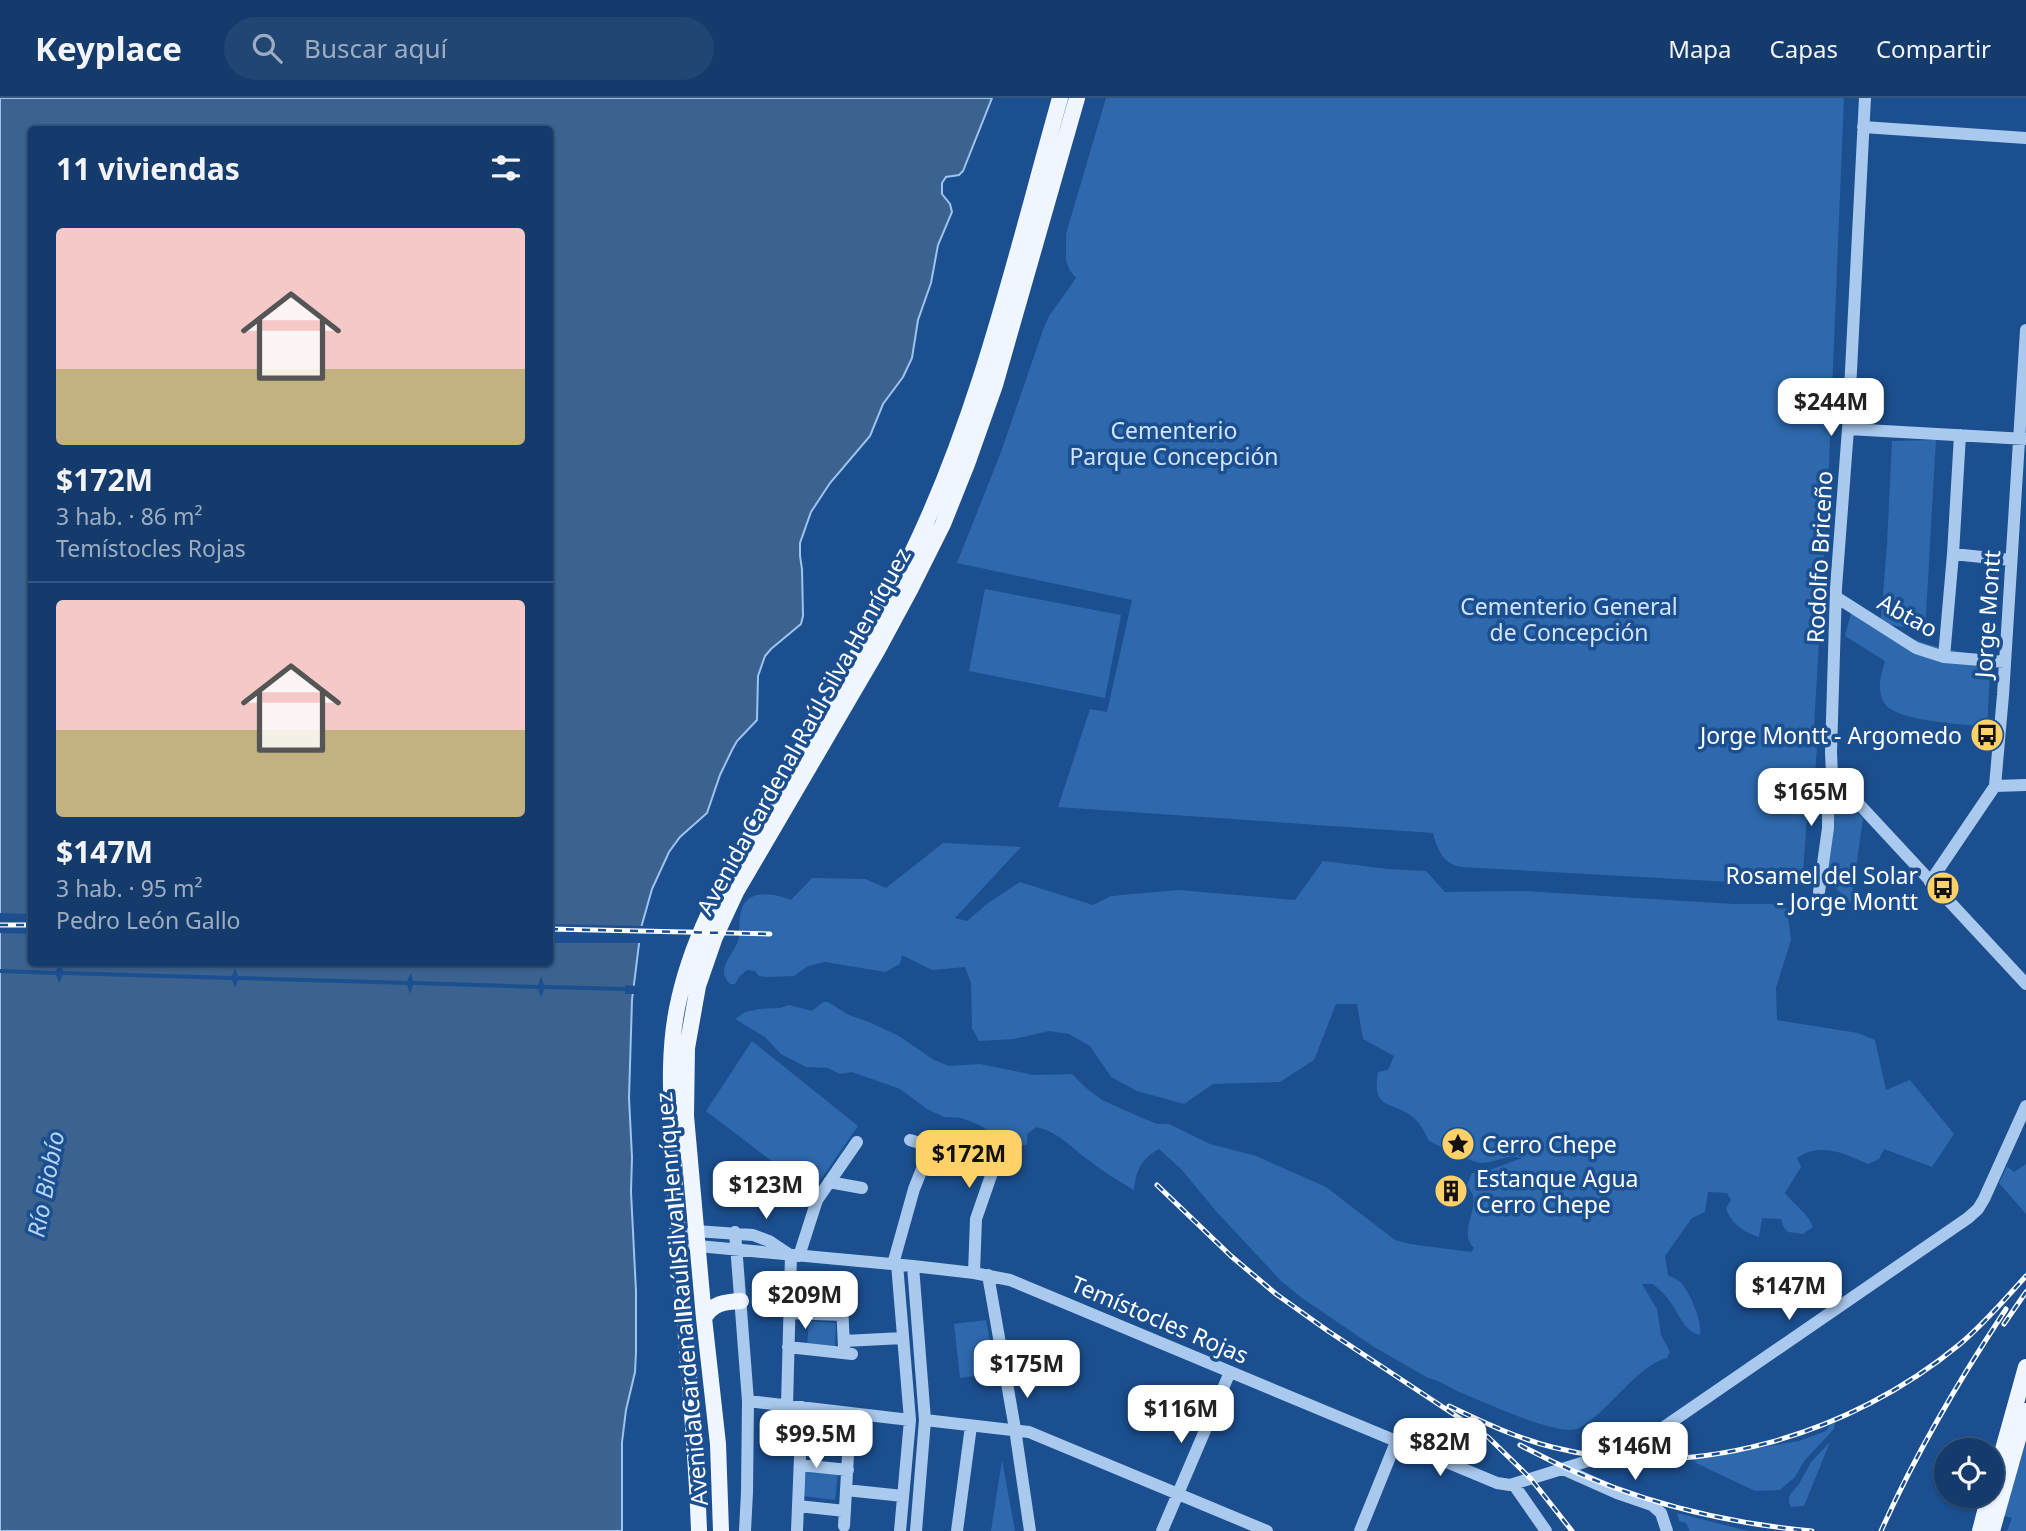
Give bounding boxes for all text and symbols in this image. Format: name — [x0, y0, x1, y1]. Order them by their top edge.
search box — [224, 17, 714, 80]
text: Keyplace — [35, 26, 182, 71]
icon: search — [248, 29, 286, 67]
text: Buscar aquí — [304, 30, 447, 66]
text: Mapa — [1668, 32, 1732, 65]
text: Capas — [1770, 32, 1838, 65]
text: Compartir — [1876, 32, 1991, 65]
text: 11 viviendas — [56, 148, 240, 189]
icon: filters — [487, 149, 525, 187]
icon: home — [228, 273, 354, 399]
pin: $244M — [1782, 378, 1880, 438]
text: $244M — [1794, 385, 1868, 417]
park label: Cementerio Parque Concepción — [1069, 414, 1279, 472]
text: $172M — [56, 459, 153, 500]
street label: Rodolfo Briceño — [1799, 470, 1839, 644]
text: 3 hab. · 86 m² — [56, 500, 203, 532]
text: Temístocles Rojas — [56, 532, 246, 564]
street label: Avenida Cardenal Raúl Silva Henríquez — [688, 542, 918, 920]
street label: Jorge Montt — [1966, 549, 2007, 681]
street label: Abtao — [1872, 585, 1944, 645]
park label: Cementerio General de Concepción — [1460, 590, 1678, 648]
icon: home — [228, 645, 354, 771]
bus stop icon: Jorge Montt - Argomedo — [1968, 716, 2006, 754]
place label: Jorge Montt - Argomedo — [1698, 719, 1962, 751]
pin: $165M — [1762, 768, 1860, 828]
text: $165M — [1774, 775, 1848, 807]
text: $147M — [56, 831, 153, 872]
place label: Rosamel del Solar - Jorge Montt — [1726, 859, 1918, 917]
bus stop icon: Rosamel del Solar - Jorge Montt — [1924, 869, 1962, 907]
text: 3 hab. · 95 m² — [56, 872, 203, 904]
text: Pedro León Gallo — [56, 904, 241, 936]
street label: Avenida Cardenal Raúl Silva Henríquez — [647, 1091, 715, 1507]
place icon: Cerro Chepe — [1439, 1125, 1477, 1163]
water label: Río Biobío — [19, 1128, 71, 1240]
place label: Cerro Chepe — [1482, 1128, 1617, 1160]
pin: $172M — [920, 1130, 1018, 1190]
text: $172M — [932, 1137, 1006, 1169]
pin: $123M — [717, 1162, 815, 1221]
place label: Estanque Agua Cerro Chepe — [1476, 1162, 1639, 1220]
text: $123M — [729, 1168, 803, 1200]
building icon: Estanque Agua Cerro Chepe — [1432, 1172, 1470, 1210]
pin: $147M — [1740, 1262, 1838, 1322]
street label: Temístocles Rojas — [1066, 1267, 1254, 1371]
text: $147M — [1752, 1269, 1826, 1301]
pin: $209M — [756, 1272, 854, 1331]
text: $209M — [768, 1278, 842, 1310]
pin: $175M — [978, 1340, 1076, 1400]
text: $175M — [990, 1347, 1064, 1379]
pin: $116M — [1132, 1386, 1230, 1445]
text: $116M — [1144, 1392, 1218, 1424]
pin: $99.5M — [759, 1410, 873, 1470]
text: $99.5M — [776, 1417, 856, 1449]
pin: $82M — [1399, 1418, 1481, 1478]
pin: $146M — [1586, 1422, 1684, 1482]
text: $82M — [1409, 1425, 1471, 1457]
text: $146M — [1598, 1429, 1672, 1461]
map controls — [1934, 1438, 2004, 1508]
button: locate — [1934, 1438, 2004, 1508]

